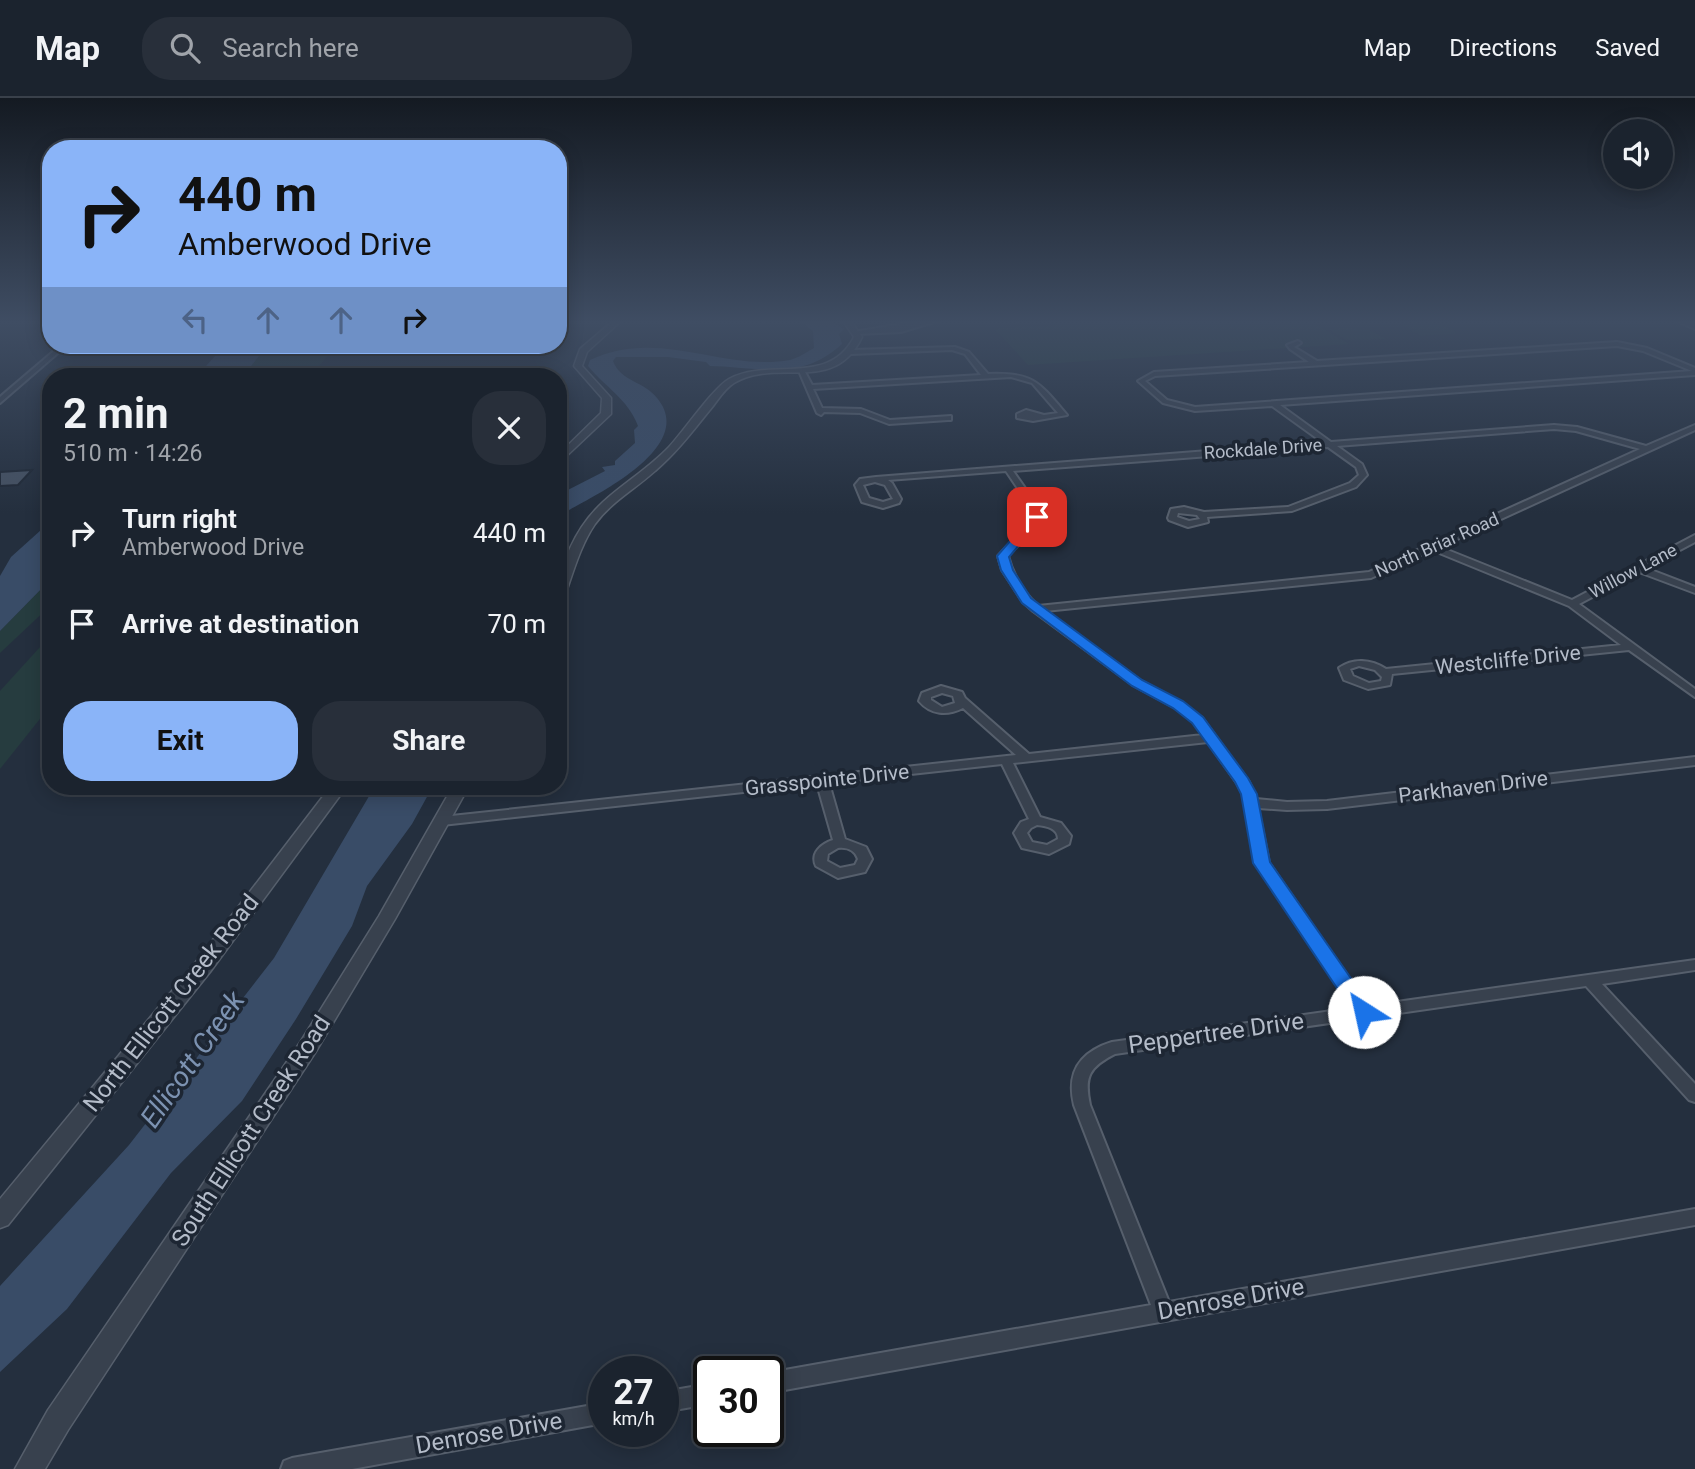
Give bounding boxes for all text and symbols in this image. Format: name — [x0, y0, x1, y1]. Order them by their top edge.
search box — [142, 17, 632, 80]
text: Map — [35, 29, 100, 68]
icon: search — [166, 29, 204, 67]
text: Search here — [222, 33, 359, 63]
text: Map — [1364, 34, 1411, 62]
text: Directions — [1449, 34, 1557, 62]
text: Saved — [1595, 34, 1660, 62]
map controls — [1603, 119, 1673, 189]
button: sound — [1603, 119, 1673, 189]
text: 440 m — [178, 166, 317, 223]
icon: right — [63, 168, 154, 259]
text: Amberwood Drive — [178, 225, 431, 263]
icon: left — [176, 301, 214, 339]
icon: ahead — [249, 301, 287, 339]
icon: ahead — [322, 301, 360, 339]
icon: right — [395, 301, 433, 339]
text: 2 min — [63, 389, 169, 438]
button: close — [472, 391, 546, 465]
street label: Rockdale Drive — [1203, 434, 1323, 463]
text: 510 m · 14:26 — [63, 440, 202, 467]
pin — [1007, 487, 1067, 547]
icon: arrive — [1018, 498, 1056, 536]
text: Turn right — [122, 504, 237, 534]
street label: North Briar Road — [1372, 508, 1502, 581]
icon: right — [63, 514, 101, 552]
text: 440 m — [473, 518, 546, 548]
text: Amberwood Drive — [122, 534, 304, 561]
street label: Willow Lane — [1585, 539, 1680, 602]
icon: arrive — [63, 605, 101, 643]
text: Arrive at destination — [122, 609, 359, 639]
text: 70 m — [488, 609, 546, 639]
street label: Westcliffe Drive — [1434, 640, 1582, 680]
button: Exit — [63, 701, 298, 781]
button: Share — [312, 701, 546, 781]
street label: Grasspointe Drive — [744, 759, 910, 801]
street label: Parkhaven Drive — [1397, 766, 1549, 808]
street label: North Ellicott Creek Road — [77, 889, 265, 1117]
position arrow — [1327, 975, 1401, 1049]
water label: Ellicott Creek — [133, 984, 251, 1134]
street label: Peppertree Drive — [1126, 1007, 1306, 1059]
street label: South Ellicott Creek Road — [166, 1010, 336, 1252]
street label: Denrose Drive — [1156, 1272, 1306, 1326]
speed limit sign: 30 — [693, 1356, 784, 1447]
text: 27 — [613, 1372, 654, 1413]
street label: Denrose Drive — [414, 1406, 564, 1460]
text: km/h — [612, 1408, 655, 1429]

